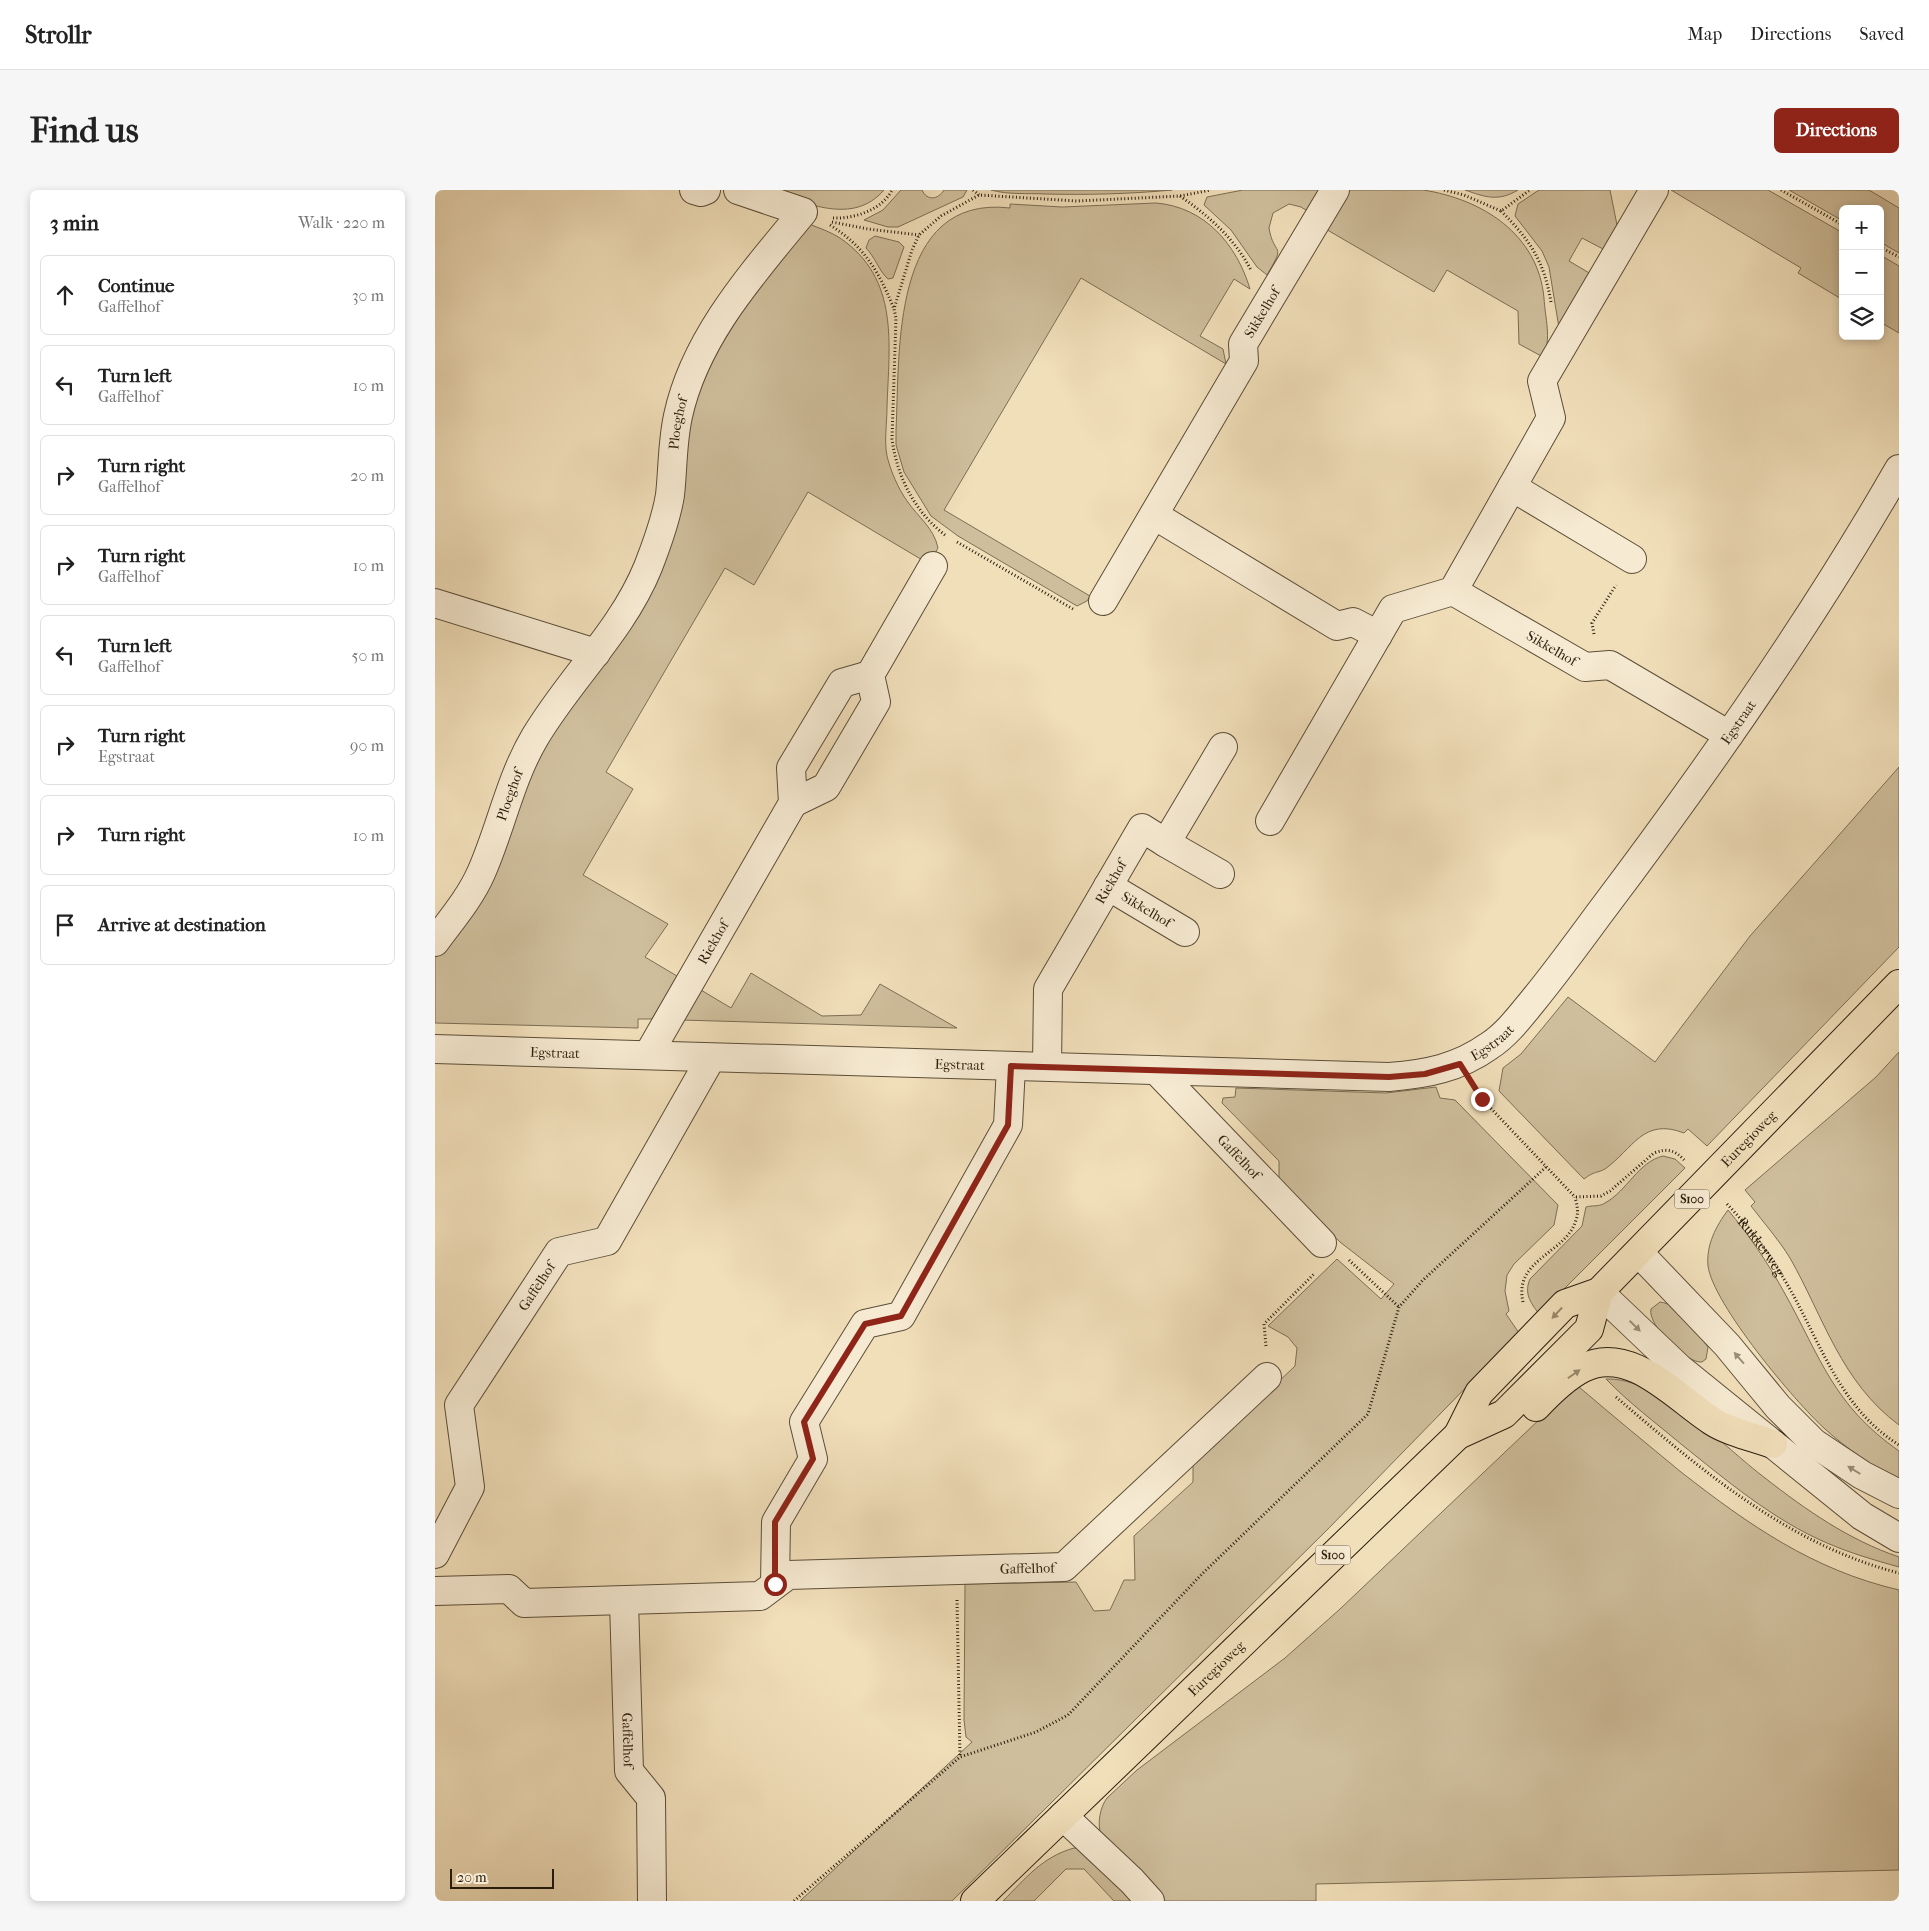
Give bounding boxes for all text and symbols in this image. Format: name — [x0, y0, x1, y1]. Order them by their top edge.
text: Strollr — [25, 21, 92, 49]
text: Map — [1688, 24, 1722, 45]
text: Directions — [1750, 24, 1831, 45]
text: Saved — [1859, 24, 1904, 45]
button: Directions — [1774, 108, 1899, 153]
text: Find us — [30, 110, 139, 151]
map controls — [1839, 205, 1884, 340]
button: + — [1839, 205, 1884, 250]
text: 3 min — [50, 211, 99, 235]
text: Walk · 220 m — [298, 213, 385, 232]
button: − — [1839, 250, 1884, 295]
text: Continue — [98, 275, 174, 297]
icon: ahead — [51, 281, 79, 309]
street label: Sikkelhof — [1241, 282, 1286, 341]
text: 30 m — [352, 286, 384, 305]
button: layers — [1839, 295, 1884, 340]
text: Gaffelhof — [98, 297, 161, 316]
text: Turn left — [98, 365, 172, 387]
icon: left — [51, 371, 79, 399]
text: 10 m — [353, 376, 384, 395]
text: Gaffelhof — [98, 387, 161, 406]
street label: Ploeghof — [665, 392, 692, 450]
text: Turn right — [98, 455, 185, 477]
icon: right — [51, 461, 79, 489]
text: 20 m — [350, 466, 384, 485]
text: Gaffelhof — [98, 477, 161, 496]
text: Turn right — [98, 545, 185, 567]
icon: right — [51, 551, 79, 579]
text: 10 m — [353, 556, 384, 575]
text: Gaffelhof — [98, 567, 161, 586]
street label: Sikkelhof — [1523, 627, 1583, 671]
text: Turn left — [98, 635, 172, 657]
icon: left — [51, 641, 79, 669]
text: 50 m — [352, 646, 384, 665]
text: Gaffelhof — [98, 657, 161, 676]
street label: Egstraat — [1717, 697, 1760, 748]
text: Turn right — [98, 725, 185, 747]
icon: right — [51, 731, 79, 759]
text: 90 m — [350, 736, 384, 755]
text: Egstraat — [98, 747, 155, 766]
street label: Ploeghof — [493, 764, 528, 823]
icon: right — [51, 821, 79, 849]
text: Turn right — [98, 824, 185, 846]
text: 10 m — [353, 826, 384, 845]
street label: Riekhof — [1092, 854, 1132, 907]
street label: Sikkelhof — [1118, 888, 1178, 933]
icon: arrive — [51, 911, 79, 939]
text: Arrive at destination — [98, 914, 266, 936]
street label: Riekhof — [694, 915, 734, 967]
street label: Egstraat — [1468, 1021, 1518, 1065]
street label: Egstraat — [530, 1044, 580, 1062]
street label: Egstraat — [934, 1056, 985, 1074]
route end — [1471, 1088, 1494, 1111]
street label: Euregioweg — [1718, 1107, 1780, 1171]
street label: Gaffelhof — [1214, 1131, 1266, 1185]
road number: S100 — [1675, 1190, 1709, 1209]
street label: Rukkerweg — [1734, 1214, 1789, 1280]
street label: Gaffelhof — [515, 1256, 561, 1314]
one-way arrow — [1551, 1307, 1563, 1319]
one-way arrow — [1628, 1320, 1640, 1332]
one-way arrow — [1733, 1352, 1744, 1365]
one-way arrow — [1567, 1369, 1580, 1379]
one-way arrow — [1848, 1465, 1861, 1475]
road number: S100 — [1315, 1546, 1351, 1564]
street label: Gaffelhof — [1000, 1559, 1058, 1578]
route start — [764, 1573, 787, 1596]
street label: Euregioweg — [1185, 1637, 1249, 1700]
street label: Gaffelhof — [618, 1712, 637, 1771]
scale bar — [450, 1866, 554, 1889]
text: 20 m — [457, 1869, 487, 1886]

